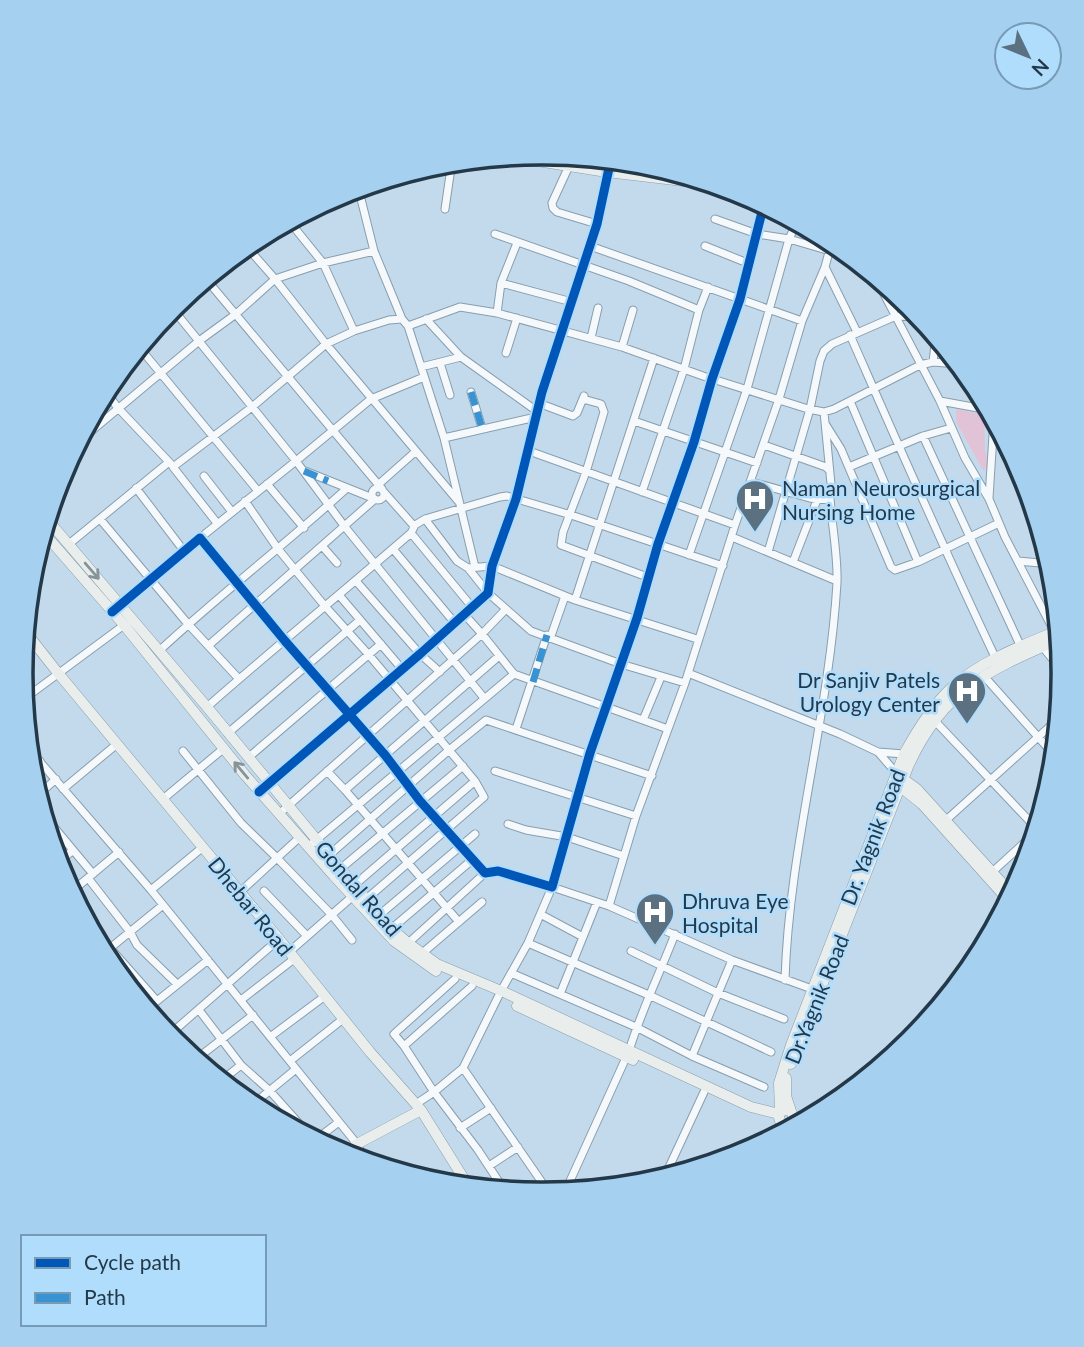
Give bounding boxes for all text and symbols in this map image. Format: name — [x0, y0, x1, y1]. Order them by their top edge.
north arrow — [993, 21, 1063, 91]
text: N — [1027, 55, 1054, 81]
place label: Naman Neurosurgical Nursing Home — [782, 475, 980, 524]
hospital icon: Naman Neurosurgical Nursing Home — [734, 478, 776, 533]
one-way arrow — [84, 562, 100, 580]
place label: Dr Sanjiv Patels Urology Center — [797, 667, 940, 716]
hospital icon: Dr Sanjiv Patels Urology Center — [946, 670, 988, 725]
one-way arrow — [233, 761, 249, 779]
street label: Dr. Yagnik Road — [835, 765, 909, 909]
street label: Gondal Road — [311, 835, 407, 941]
street label: Dhebar Road — [204, 852, 298, 960]
place label: Dhruva Eye Hospital — [682, 888, 789, 937]
hospital icon: Dhruva Eye Hospital — [634, 891, 676, 946]
street label: Dr.Yagnik Road — [779, 931, 853, 1067]
legend — [21, 1235, 266, 1326]
text: Cycle path — [84, 1249, 181, 1274]
text: Path — [84, 1284, 126, 1309]

